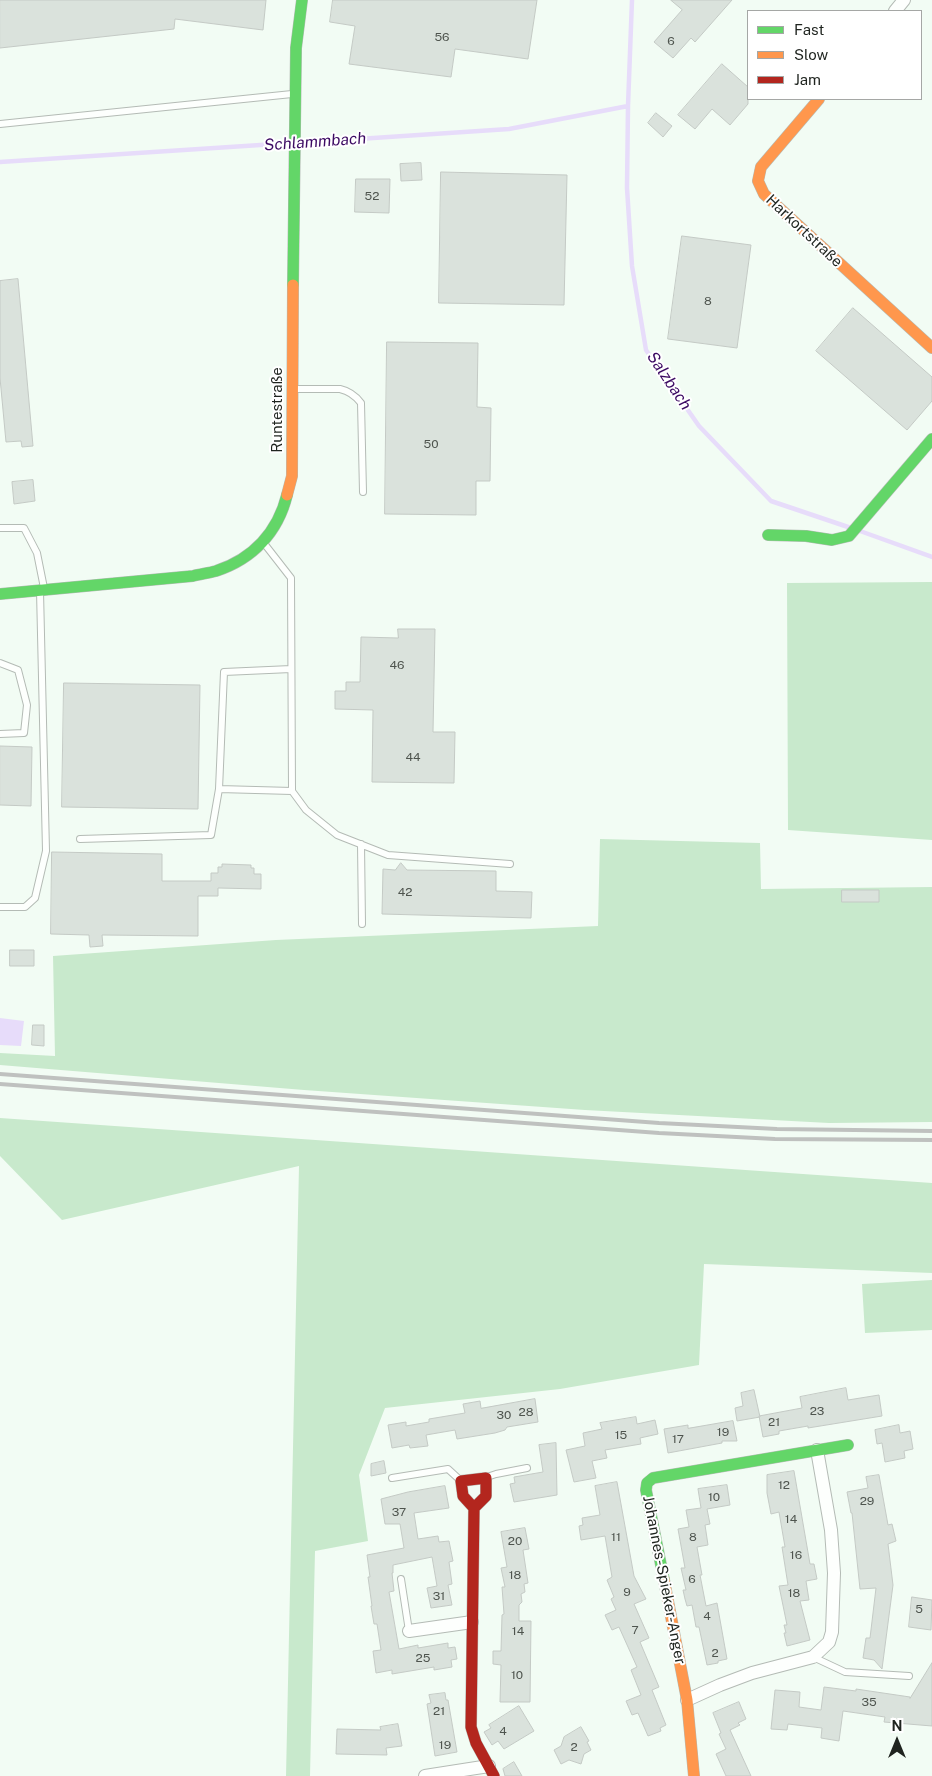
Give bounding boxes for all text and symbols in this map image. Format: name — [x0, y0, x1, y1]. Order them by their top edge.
legend — [747, 10, 922, 100]
text: Fast — [794, 21, 824, 38]
house number: 56 — [434, 30, 450, 44]
house number: 6 — [667, 34, 675, 48]
text: Slow — [794, 46, 828, 63]
text: Jam — [794, 71, 821, 88]
water label: Schlammbach — [263, 129, 367, 155]
house number: 52 — [365, 189, 379, 203]
street label: Harkortstraße — [762, 191, 846, 271]
house number: 8 — [704, 294, 712, 308]
water label: Salzbach — [643, 348, 695, 414]
street label: Runtestraße — [268, 367, 286, 453]
house number: 50 — [423, 437, 439, 451]
house number: 46 — [389, 658, 405, 672]
house number: 44 — [405, 750, 421, 764]
house number: 42 — [398, 885, 412, 899]
house number: 23 — [810, 1404, 824, 1418]
house number: 28 — [519, 1405, 533, 1419]
house number: 30 — [497, 1408, 511, 1422]
house number: 21 — [768, 1415, 780, 1429]
house number: 19 — [717, 1425, 729, 1439]
house number: 15 — [615, 1428, 627, 1442]
house number: 17 — [672, 1432, 684, 1446]
house number: 12 — [778, 1478, 790, 1492]
house number: 10 — [708, 1490, 720, 1504]
street label: Johannes-Spieker-Anger — [639, 1494, 689, 1666]
house number: 29 — [860, 1494, 874, 1508]
house number: 37 — [392, 1505, 406, 1519]
house number: 14 — [785, 1512, 797, 1526]
house number: 11 — [611, 1530, 621, 1544]
house number: 8 — [689, 1530, 697, 1544]
house number: 20 — [508, 1534, 522, 1548]
house number: 16 — [790, 1548, 802, 1562]
house number: 18 — [509, 1568, 521, 1582]
house number: 6 — [688, 1572, 696, 1586]
house number: 9 — [623, 1585, 631, 1599]
house number: 18 — [788, 1586, 800, 1600]
house number: 31 — [433, 1589, 445, 1603]
house number: 5 — [915, 1602, 923, 1616]
house number: 4 — [703, 1609, 711, 1623]
house number: 7 — [631, 1623, 639, 1637]
house number: 14 — [512, 1624, 524, 1638]
house number: 2 — [711, 1646, 719, 1660]
house number: 25 — [416, 1651, 430, 1665]
house number: 10 — [511, 1668, 523, 1682]
house number: 35 — [861, 1695, 877, 1709]
house number: 21 — [433, 1704, 445, 1718]
north arrow — [872, 1716, 922, 1766]
text: N — [892, 1718, 902, 1734]
house number: 4 — [499, 1724, 507, 1738]
house number: 19 — [439, 1738, 451, 1752]
house number: 2 — [570, 1740, 578, 1754]

